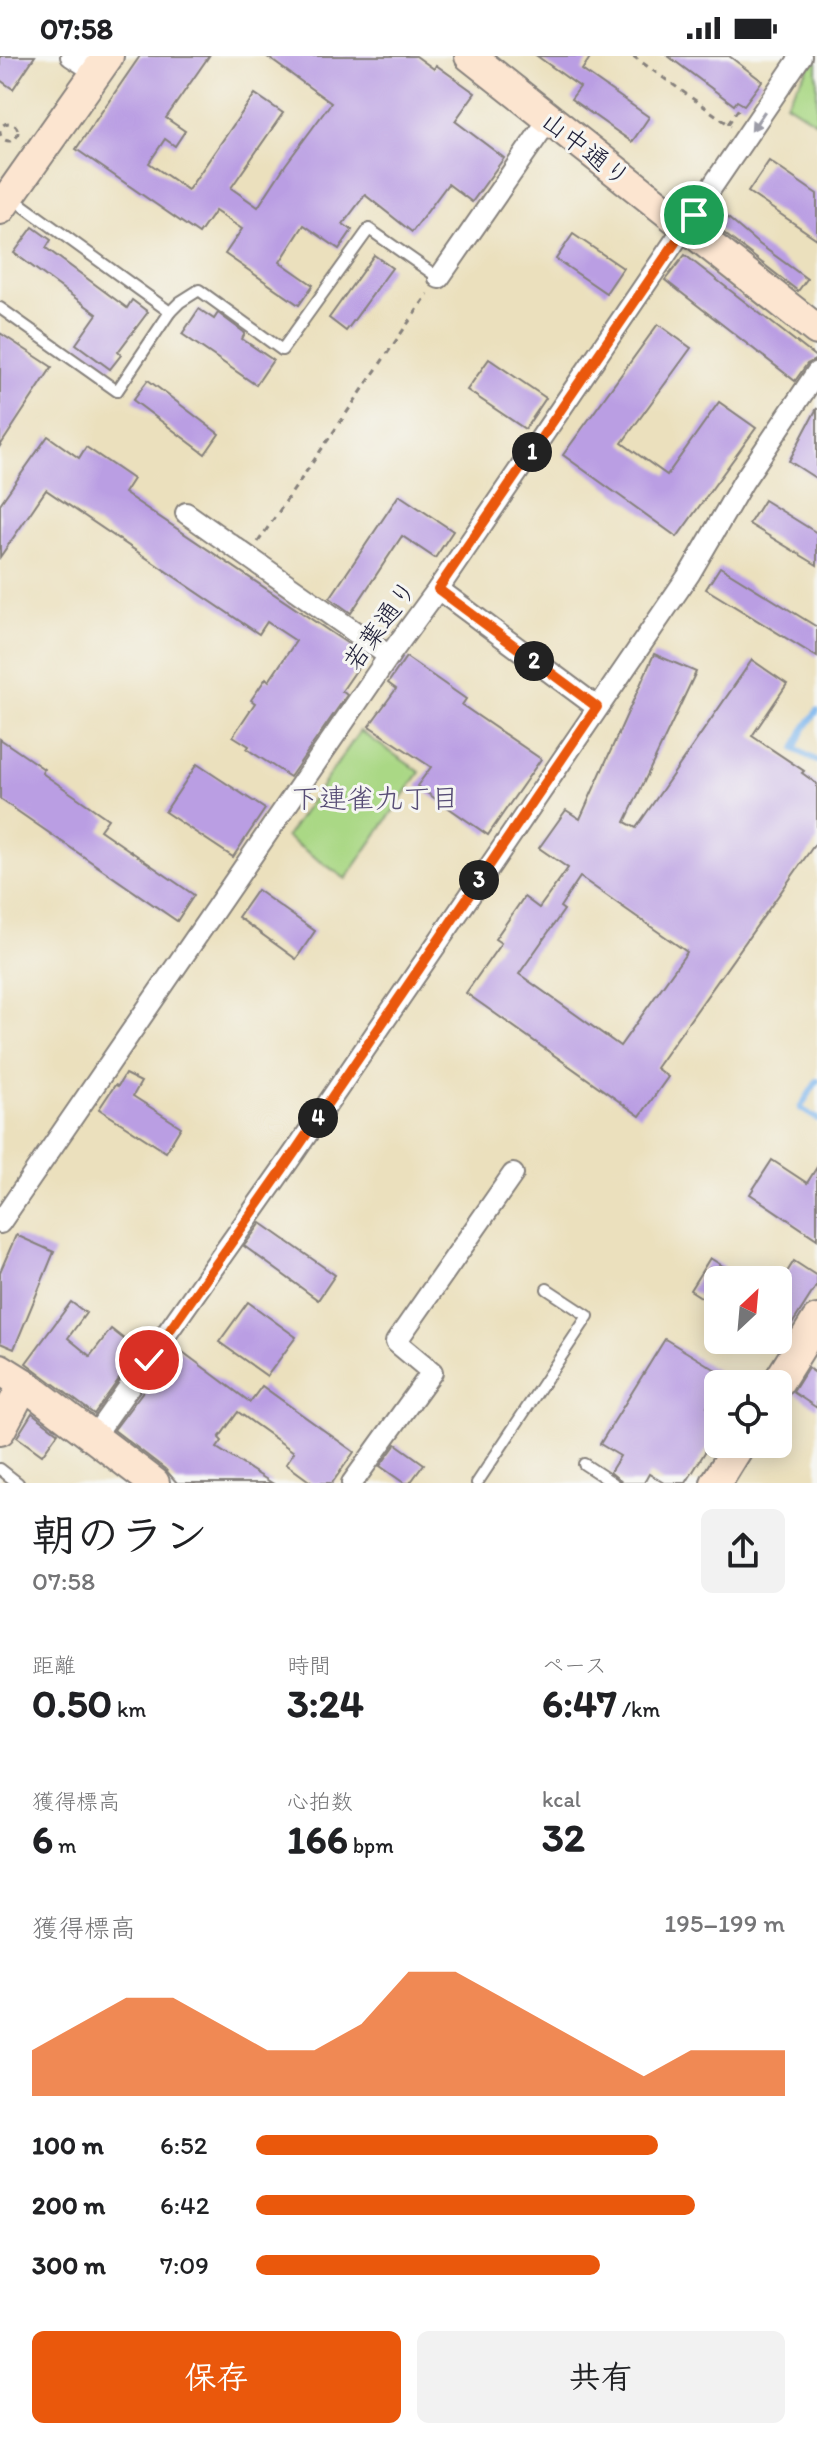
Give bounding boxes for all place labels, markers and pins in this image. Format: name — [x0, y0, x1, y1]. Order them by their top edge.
pin — [660, 181, 728, 249]
pin: 1 — [512, 432, 552, 472]
pin: 2 — [514, 641, 554, 681]
pin: 3 — [459, 860, 499, 900]
pin: 4 — [298, 1098, 338, 1138]
pin — [115, 1326, 183, 1394]

